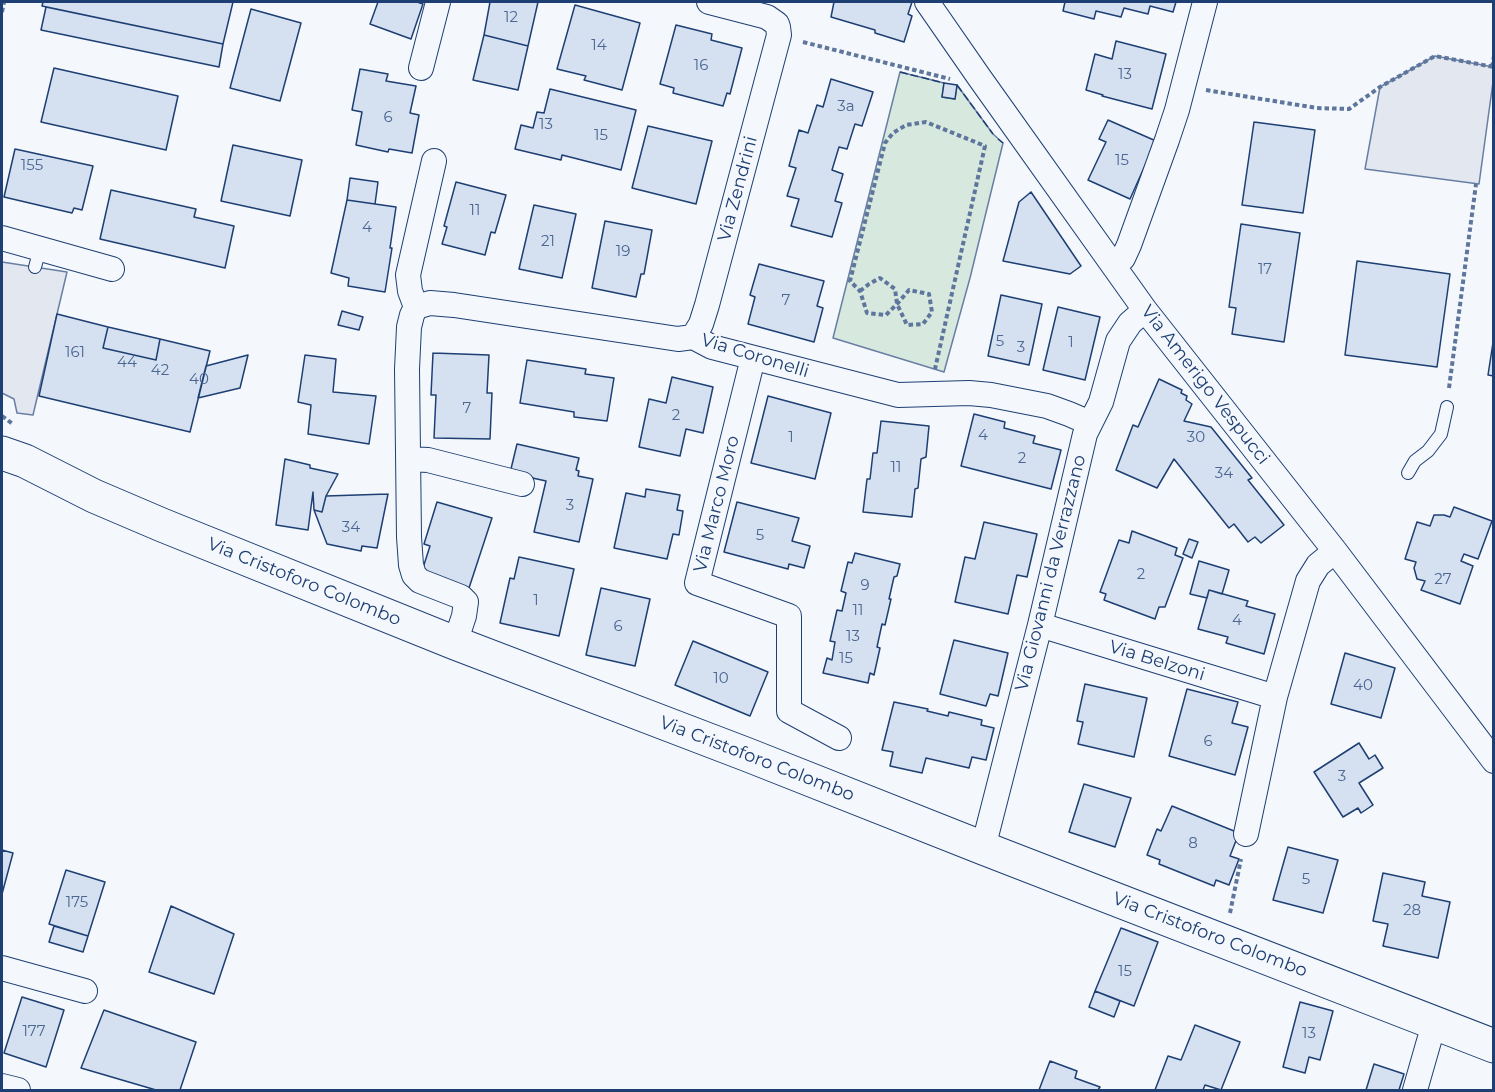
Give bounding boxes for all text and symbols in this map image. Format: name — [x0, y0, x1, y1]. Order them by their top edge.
house number: 12 — [504, 9, 518, 27]
house number: 14 — [591, 37, 607, 55]
house number: 16 — [694, 57, 708, 75]
house number: 13 — [1118, 66, 1132, 84]
house number: 3a — [837, 98, 855, 116]
house number: 6 — [383, 109, 393, 127]
house number: 13 — [539, 116, 553, 134]
house number: 15 — [594, 127, 608, 145]
street label: Via Zendrini — [714, 134, 762, 244]
house number: 15 — [1115, 152, 1129, 170]
house number: 155 — [21, 157, 43, 175]
house number: 11 — [470, 202, 480, 220]
house number: 4 — [362, 219, 372, 237]
house number: 21 — [541, 233, 555, 251]
house number: 19 — [616, 243, 630, 261]
house number: 17 — [1258, 261, 1272, 279]
house number: 7 — [782, 292, 790, 310]
street label: Via Amerigo Vespucci — [1136, 301, 1274, 469]
street label: Via Coronelli — [698, 329, 812, 383]
house number: 5 — [996, 333, 1004, 351]
house number: 1 — [1068, 334, 1074, 352]
house number: 3 — [1017, 339, 1025, 357]
house number: 161 — [65, 344, 85, 362]
house number: 44 — [117, 354, 137, 372]
house number: 42 — [151, 362, 169, 380]
house number: 40 — [189, 371, 209, 389]
house number: 7 — [463, 400, 471, 418]
house number: 2 — [672, 407, 680, 425]
house number: 4 — [978, 427, 988, 445]
house number: 1 — [788, 429, 794, 447]
house number: 30 — [1187, 429, 1205, 447]
street label: Via Marco Moro — [690, 433, 744, 575]
house number: 2 — [1018, 450, 1026, 468]
street label: Via Giovanni da Verrazzano — [1011, 453, 1091, 693]
house number: 11 — [891, 459, 901, 477]
house number: 34 — [1215, 465, 1233, 483]
house number: 3 — [566, 497, 574, 515]
house number: 34 — [342, 519, 360, 537]
house number: 5 — [756, 527, 764, 545]
street label: Via Cristoforo Colombo — [204, 533, 404, 631]
house number: 2 — [1137, 566, 1145, 584]
house number: 27 — [1434, 571, 1452, 589]
house number: 9 — [860, 577, 870, 595]
house number: 1 — [533, 592, 539, 610]
house number: 11 — [853, 602, 863, 620]
house number: 4 — [1232, 612, 1242, 630]
house number: 6 — [613, 618, 623, 636]
house number: 13 — [846, 628, 860, 646]
street label: Via Belzoni — [1106, 636, 1208, 686]
house number: 15 — [839, 650, 853, 668]
house number: 10 — [713, 670, 729, 688]
house number: 40 — [1353, 677, 1373, 695]
street label: Via Cristoforo Colombo — [657, 712, 857, 806]
house number: 6 — [1203, 733, 1213, 751]
house number: 3 — [1338, 768, 1346, 786]
house number: 8 — [1188, 835, 1198, 853]
house number: 5 — [1302, 871, 1310, 889]
street label: Via Cristoforo Colombo — [1110, 888, 1310, 982]
house number: 175 — [66, 894, 88, 912]
house number: 28 — [1403, 902, 1421, 920]
house number: 15 — [1118, 963, 1132, 981]
house number: 177 — [22, 1023, 46, 1041]
house number: 13 — [1302, 1025, 1316, 1043]

